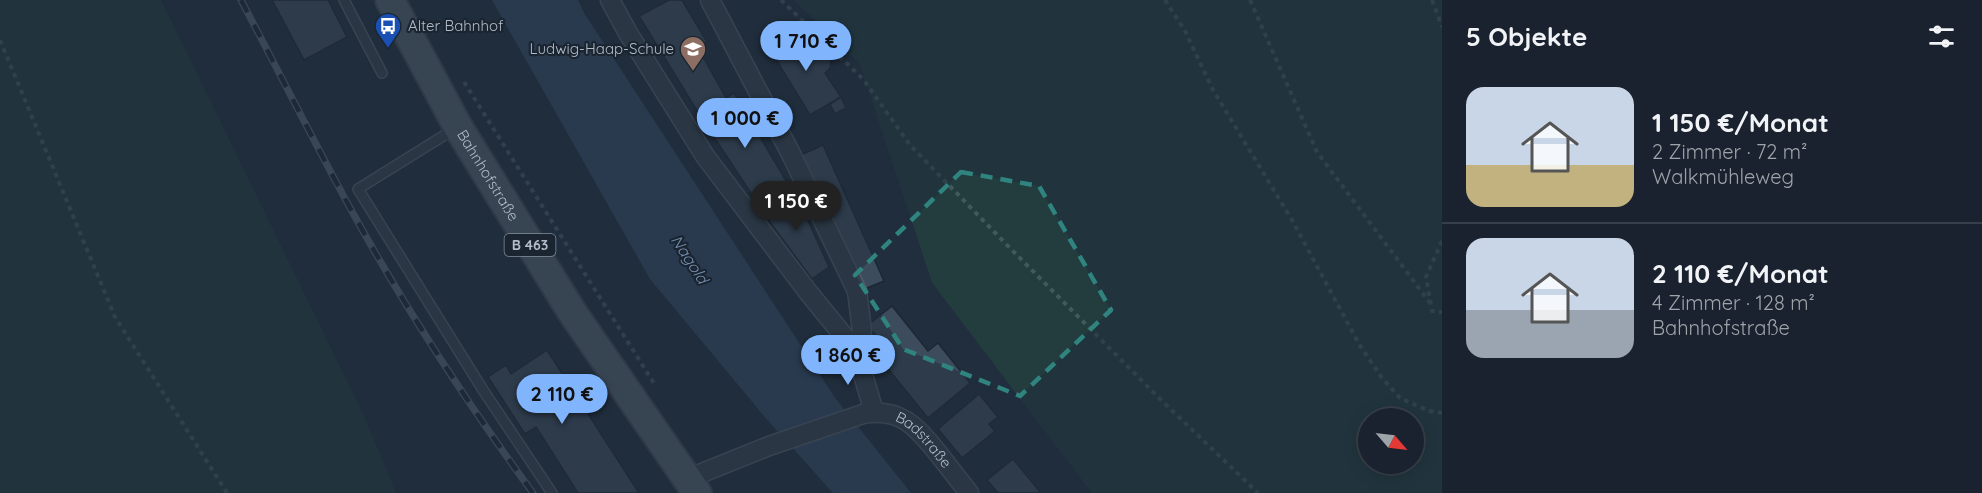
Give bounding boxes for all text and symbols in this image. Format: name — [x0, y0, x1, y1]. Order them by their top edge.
bus stop icon: Alter Bahnhof — [373, 11, 403, 49]
place label: Alter Bahnhof — [408, 16, 504, 35]
text: 5 Objekte — [1466, 20, 1587, 53]
icon: filters — [1925, 20, 1958, 53]
pin: 1 710 € — [751, 21, 861, 72]
text: 1 710 € — [774, 28, 838, 53]
school or university icon: Ludwig-Haap-Schule — [678, 34, 708, 72]
place label: Ludwig-Haap-Schule — [530, 39, 674, 58]
pin: 1 000 € — [690, 98, 800, 149]
text: 1 000 € — [711, 105, 779, 130]
text: 1 150 €/Monat — [1652, 106, 1829, 139]
icon: home — [1514, 111, 1586, 183]
street label: Bahnhofstraße — [453, 126, 524, 224]
text: 2 Zimmer · 72 m² — [1652, 139, 1807, 164]
text: Walkmühleweg — [1652, 164, 1794, 189]
pin: 1 150 € — [741, 181, 851, 232]
text: 1 150 € — [764, 188, 828, 213]
water label: Nagold — [667, 231, 714, 289]
road number: B 463 — [504, 234, 556, 256]
text: 2 110 €/Monat — [1652, 257, 1829, 290]
icon: home — [1514, 262, 1586, 334]
text: 4 Zimmer · 128 m² — [1652, 290, 1815, 315]
text: Bahnhofstraße — [1652, 315, 1790, 340]
pin: 1 860 € — [793, 335, 903, 386]
text: 1 860 € — [815, 342, 881, 367]
pin: 2 110 € — [507, 374, 617, 425]
text: 2 110 € — [531, 381, 593, 406]
street label: Badstraße — [893, 407, 956, 472]
north arrow — [1358, 408, 1424, 474]
map controls — [1358, 408, 1424, 474]

